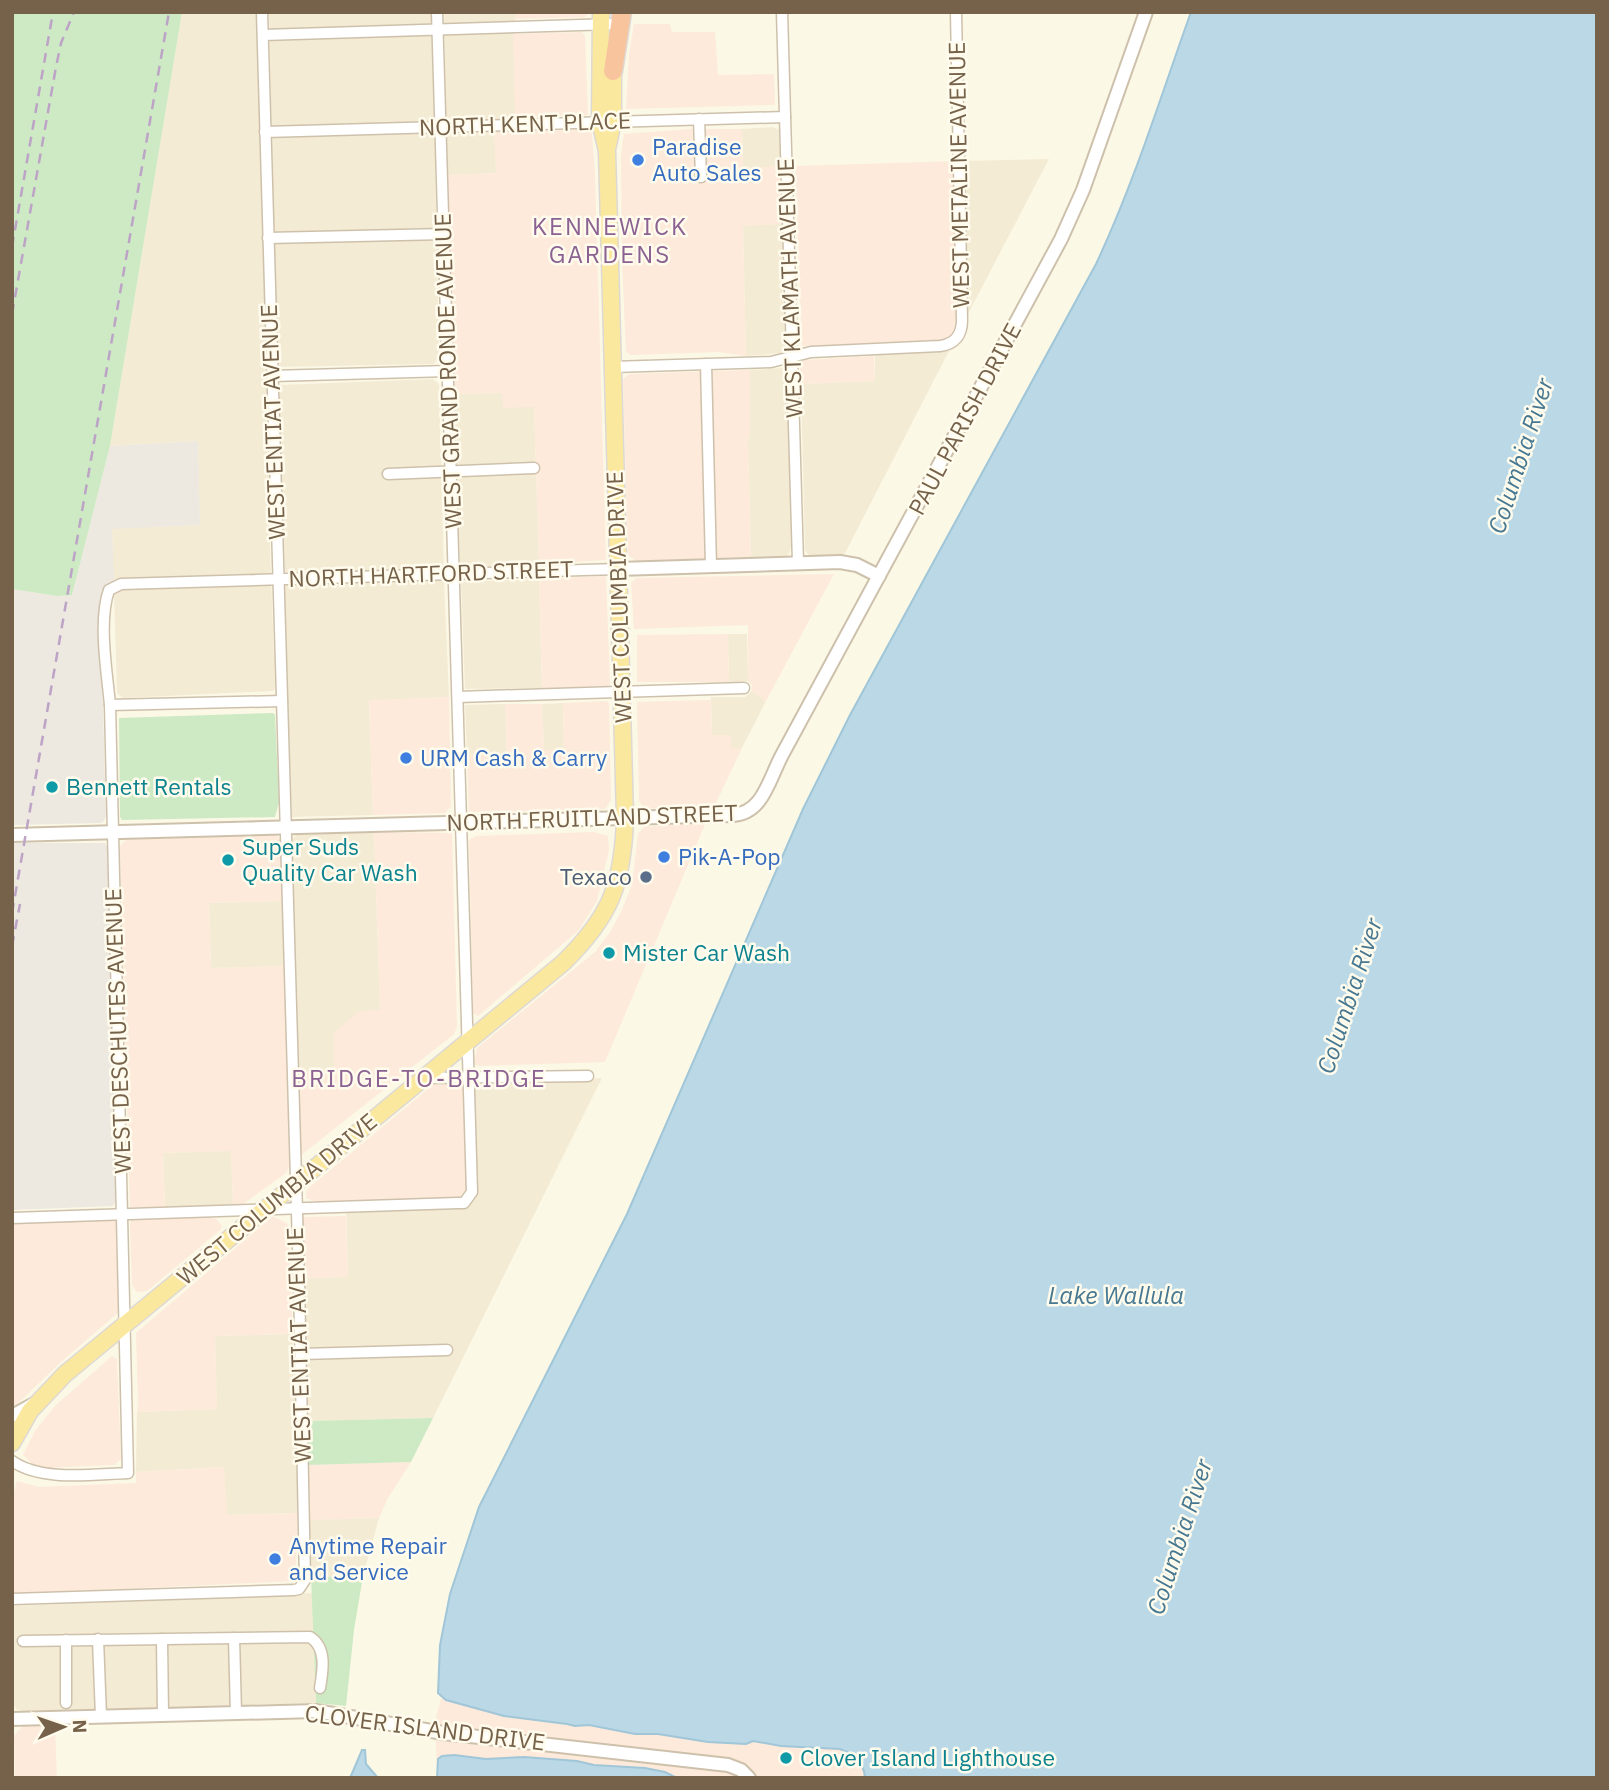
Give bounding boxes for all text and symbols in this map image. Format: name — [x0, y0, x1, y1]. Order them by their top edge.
street label: WEST METALINE AVENUE — [941, 42, 975, 308]
street label: NORTH KENT PLACE — [418, 104, 632, 142]
place label: Paradise Auto Sales — [652, 131, 762, 187]
marker: Paradise Auto Sales — [630, 152, 646, 168]
street label: WEST KLAMATH AVENUE — [769, 158, 809, 419]
district label: KENNEWICK GARDENS — [532, 210, 688, 270]
street label: WEST GRAND RONDE AVENUE — [426, 213, 468, 529]
street label: WEST ENTIAT AVENUE — [253, 304, 291, 540]
street label: PAUL PARISH DRIVE — [901, 317, 1027, 520]
water label: Columbia River — [1480, 373, 1561, 537]
street label: WEST COLUMBIA DRIVE — [599, 471, 637, 724]
street label: NORTH HARTFORD STREET — [288, 553, 574, 593]
place label: URM Cash & Carry — [420, 742, 608, 772]
marker: URM Cash & Carry — [398, 750, 414, 766]
place label: Bennett Rentals — [66, 771, 232, 801]
marker: Bennett Rentals — [44, 779, 60, 795]
street label: NORTH FRUITLAND STREET — [446, 797, 738, 837]
place label: Super Suds Quality Car Wash — [242, 831, 418, 887]
place label: Pik-A-Pop — [678, 841, 781, 871]
marker: Pik-A-Pop — [656, 849, 672, 865]
marker: Super Suds Quality Car Wash — [220, 852, 236, 868]
place label: Texaco — [560, 861, 632, 891]
marker: Texaco — [638, 869, 654, 885]
street label: WEST DESCHUTES AVENUE — [97, 888, 137, 1174]
water label: Columbia River — [1309, 913, 1390, 1077]
place label: Mister Car Wash — [623, 937, 790, 967]
marker: Mister Car Wash — [601, 945, 617, 961]
district label: BRIDGE-TO-BRIDGE — [291, 1062, 547, 1094]
street label: WEST COLUMBIA DRIVE — [170, 1106, 383, 1291]
street label: WEST ENTIAT AVENUE — [279, 1227, 317, 1463]
water label: Lake Wallula — [1048, 1279, 1184, 1311]
water label: Columbia River — [1139, 1454, 1220, 1618]
place label: Anytime Repair and Service — [289, 1530, 447, 1586]
marker: Anytime Repair and Service — [267, 1551, 283, 1567]
north arrow — [28, 1692, 98, 1762]
street label: CLOVER ISLAND DRIVE — [303, 1697, 547, 1757]
text: N — [68, 1719, 92, 1734]
place label: Clover Island Lighthouse — [800, 1742, 1055, 1772]
marker: Clover Island Lighthouse — [778, 1750, 794, 1766]

